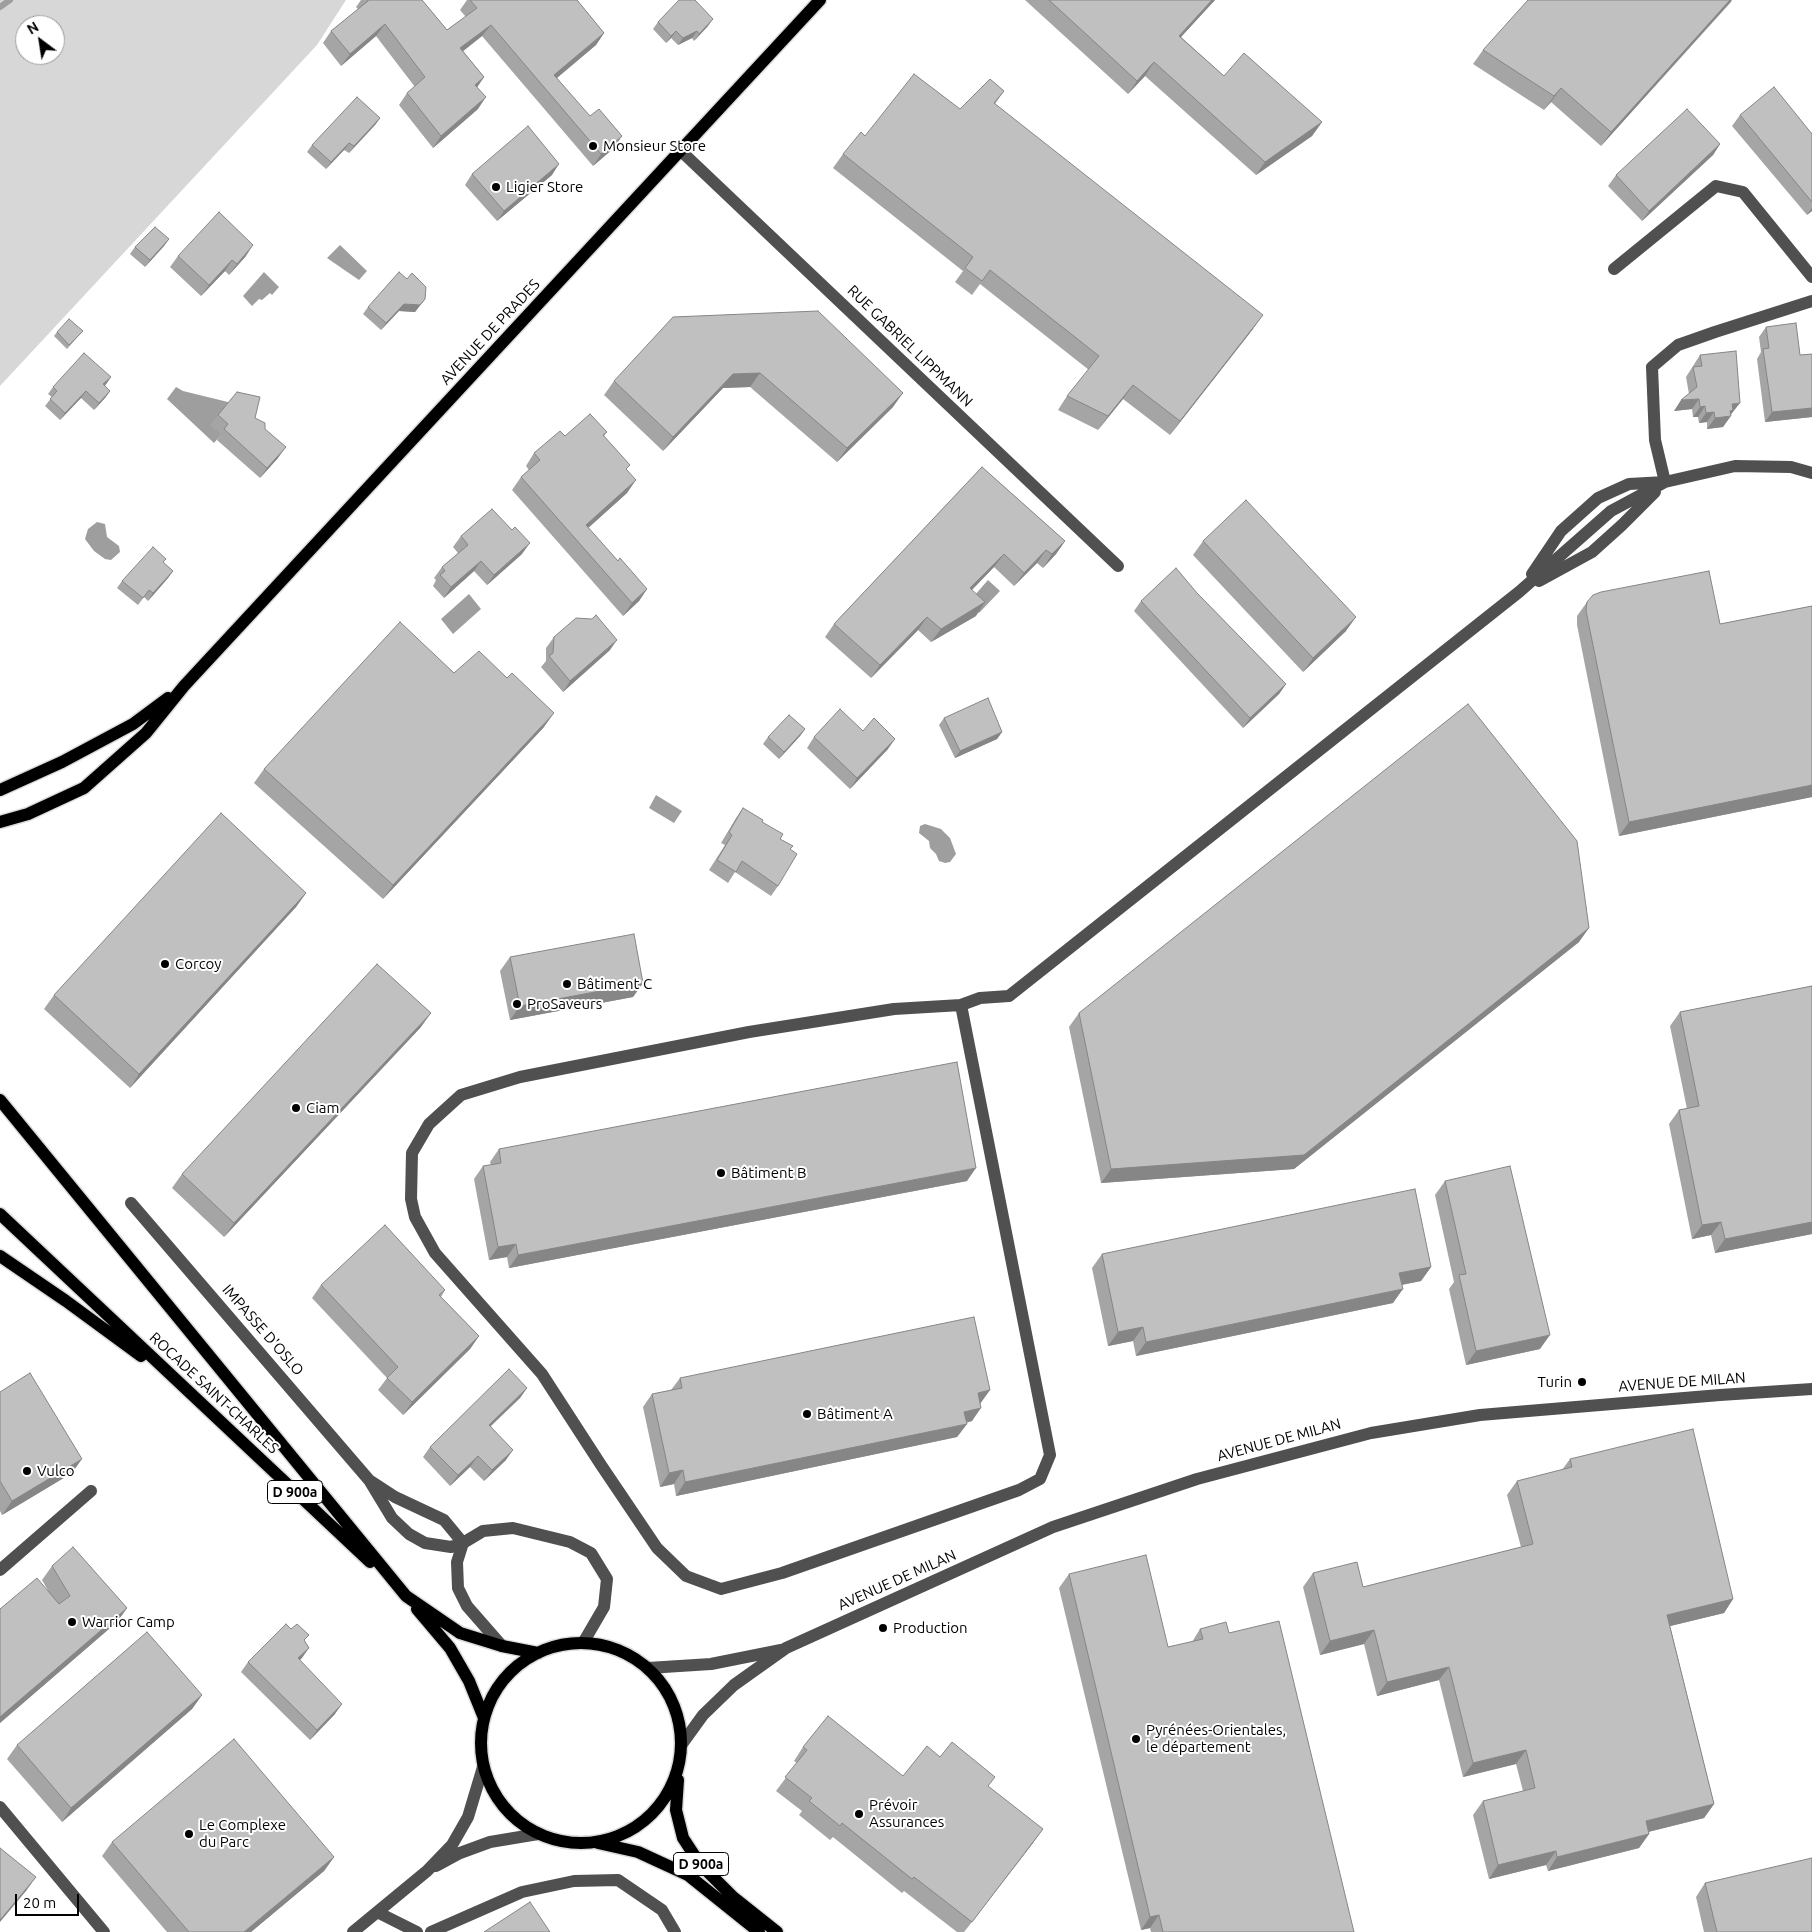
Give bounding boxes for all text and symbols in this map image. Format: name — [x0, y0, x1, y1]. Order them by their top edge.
north arrow — [15, 15, 65, 65]
text: N — [24, 18, 41, 38]
place label: Monsieur Store — [603, 137, 706, 155]
marker: Monsieur Store — [587, 140, 599, 152]
place label: Ligier Store — [506, 178, 583, 196]
marker: Ligier Store — [490, 181, 502, 193]
street label: AVENUE DE PRADES — [437, 276, 543, 388]
street label: RUE GABRIEL LIPPMANN — [844, 282, 976, 410]
place label: Corcoy — [175, 955, 222, 973]
marker: Corcoy — [159, 958, 171, 970]
place label: Bâtiment C — [577, 975, 652, 993]
marker: Bâtiment C — [561, 978, 573, 990]
place label: ProSaveurs — [527, 995, 602, 1013]
marker: ProSaveurs — [511, 998, 523, 1010]
place label: Ciam — [306, 1099, 339, 1117]
marker: Ciam — [290, 1102, 302, 1114]
place label: Bâtiment B — [731, 1164, 806, 1182]
marker: Bâtiment B — [715, 1167, 727, 1179]
street label: IMPASSE D'OSLO — [219, 1281, 307, 1379]
street label: ROCADE SAINT-CHARLES — [146, 1329, 282, 1457]
street label: AVENUE DE MILAN — [1618, 1369, 1746, 1395]
place label: Turin — [1538, 1373, 1572, 1391]
marker: Turin — [1576, 1376, 1588, 1388]
place label: Bâtiment A — [817, 1405, 893, 1423]
marker: Bâtiment A — [801, 1408, 813, 1420]
street label: AVENUE DE MILAN — [1215, 1415, 1343, 1465]
place label: Vulco — [37, 1462, 75, 1480]
marker: Vulco — [21, 1465, 33, 1477]
road number: D 900a — [268, 1480, 322, 1504]
street label: AVENUE DE MILAN — [835, 1546, 959, 1614]
place label: Warrior Camp — [82, 1613, 175, 1631]
marker: Warrior Camp — [66, 1616, 78, 1628]
place label: Production — [893, 1619, 968, 1637]
marker: Production — [877, 1622, 889, 1634]
place label: Pyrénées-Orientales, le département — [1146, 1721, 1286, 1756]
marker: Pyrénées-Orientales, le département — [1130, 1733, 1142, 1745]
place label: Prévoir Assurances — [869, 1796, 944, 1831]
marker: Prévoir Assurances — [853, 1808, 865, 1820]
place label: Le Complexe du Parc — [199, 1816, 286, 1851]
marker: Le Complexe du Parc — [183, 1828, 195, 1840]
road number: D 900a — [674, 1852, 728, 1876]
scale bar — [18, 1884, 81, 1916]
text: 20 m — [23, 1894, 56, 1911]

